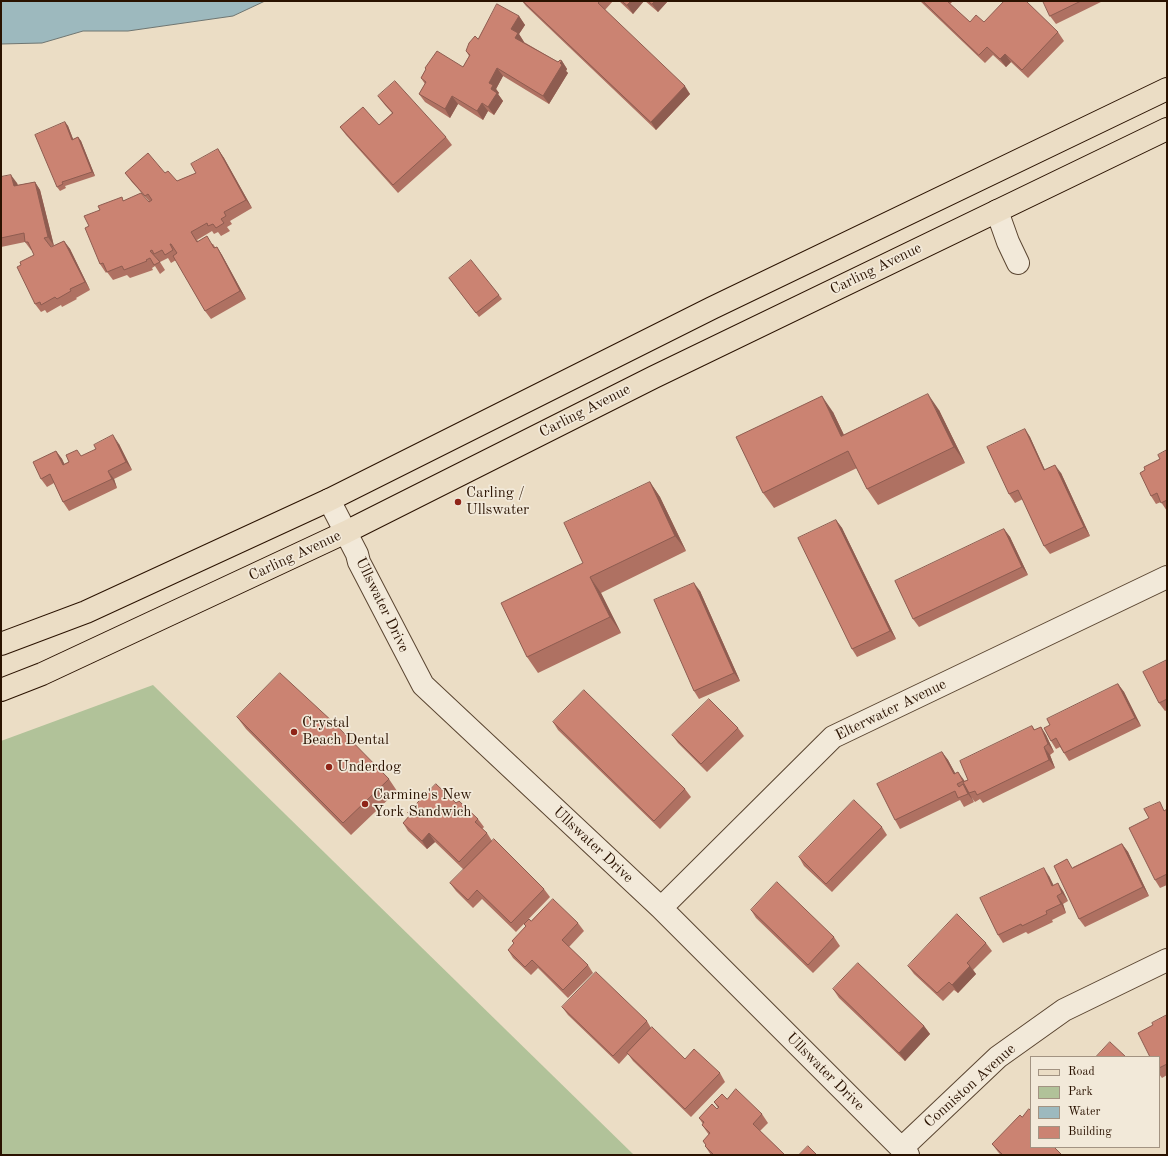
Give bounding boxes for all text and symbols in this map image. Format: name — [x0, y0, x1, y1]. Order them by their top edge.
street label: Carling Avenue — [827, 239, 925, 299]
street label: Carling Avenue — [536, 380, 634, 442]
place label: Carling / Ullswater — [466, 484, 529, 519]
marker: Carling / Ullswater — [453, 497, 463, 507]
street label: Carling Avenue — [246, 527, 344, 585]
street label: Ullswater Drive — [351, 555, 413, 655]
street label: Elterwater Avenue — [832, 675, 950, 745]
place label: Crystal Beach Dental — [302, 714, 389, 749]
marker: Crystal Beach Dental — [289, 727, 299, 737]
place label: Underdog — [337, 758, 401, 776]
marker: Underdog — [324, 762, 334, 772]
place label: Carmine's New York Sandwich — [373, 786, 472, 821]
marker: Carmine's New York Sandwich — [360, 799, 370, 809]
street label: Ullswater Drive — [549, 803, 637, 887]
street label: Ullswater Drive — [782, 1029, 868, 1115]
street label: Conniston Avenue — [921, 1040, 1019, 1132]
legend — [1030, 1056, 1160, 1148]
text: Road — [1068, 1066, 1095, 1078]
text: Park — [1068, 1086, 1093, 1098]
text: Water — [1068, 1106, 1100, 1118]
text: Building — [1068, 1126, 1112, 1138]

